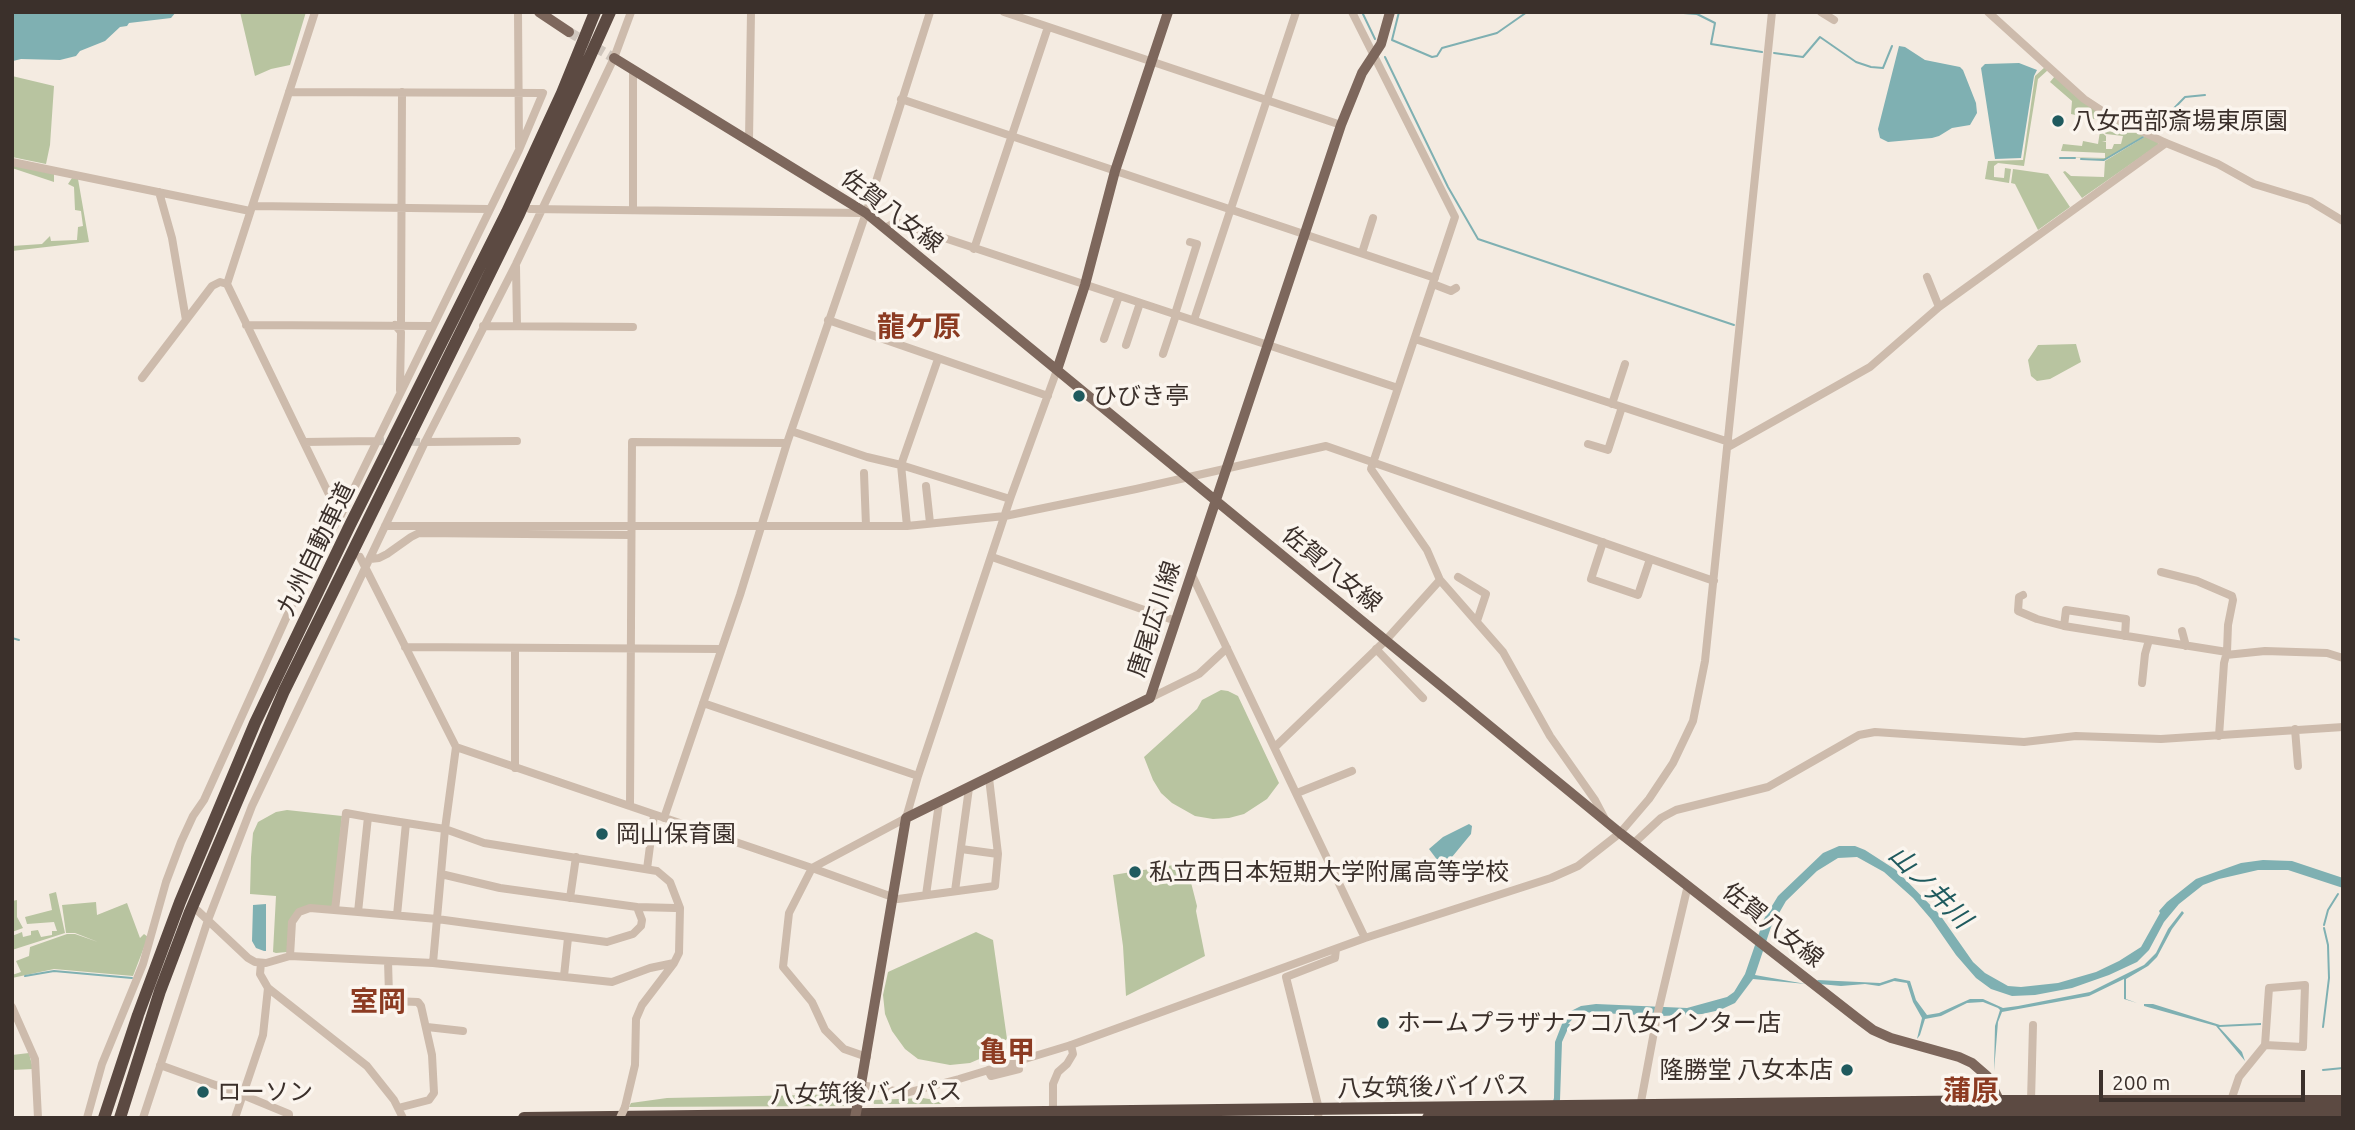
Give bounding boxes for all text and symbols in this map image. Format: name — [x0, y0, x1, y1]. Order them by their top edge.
place label: 八女西部斎場東原園 — [2072, 107, 2288, 135]
marker: 八女西部斎場東原園 — [2050, 113, 2066, 129]
street label: 佐賀八女線 — [835, 163, 949, 259]
district label: 龍ケ原 — [877, 310, 961, 344]
place label: ひびき亭 — [1093, 382, 1189, 410]
marker: ひびき亭 — [1071, 388, 1087, 404]
street label: 九州自動車道 — [271, 478, 361, 620]
street label: 佐賀八女線 — [1276, 520, 1388, 618]
street label: 唐尾広川線 — [1122, 557, 1186, 681]
place label: 岡山保育園 — [616, 820, 736, 848]
marker: 岡山保育園 — [594, 826, 610, 842]
water label: 山ノ井川 — [1882, 839, 1978, 935]
place label: 私立西日本短期大学附属高等学校 — [1149, 858, 1509, 886]
marker: 私立西日本短期大学附属高等学校 — [1127, 864, 1143, 880]
street label: 佐賀八女線 — [1717, 877, 1829, 973]
district label: 室岡 — [350, 985, 406, 1019]
place label: ホームプラザナフコ八女インター店 — [1397, 1009, 1781, 1037]
marker: ホームプラザナフコ八女インター店 — [1375, 1015, 1391, 1031]
district label: 亀甲 — [979, 1035, 1035, 1069]
place label: 隆勝堂 八女本店 — [1660, 1056, 1833, 1084]
scale bar — [2103, 1056, 2310, 1100]
marker: 隆勝堂 八女本店 — [1839, 1062, 1855, 1078]
text: 200 m — [2112, 1070, 2170, 1094]
street label: 八女筑後バイパス — [1337, 1071, 1529, 1103]
district label: 蒲原 — [1943, 1074, 1999, 1108]
street label: 八女筑後バイパス — [770, 1077, 962, 1109]
place label: ローソン — [217, 1078, 313, 1106]
marker: ローソン — [195, 1084, 211, 1100]

